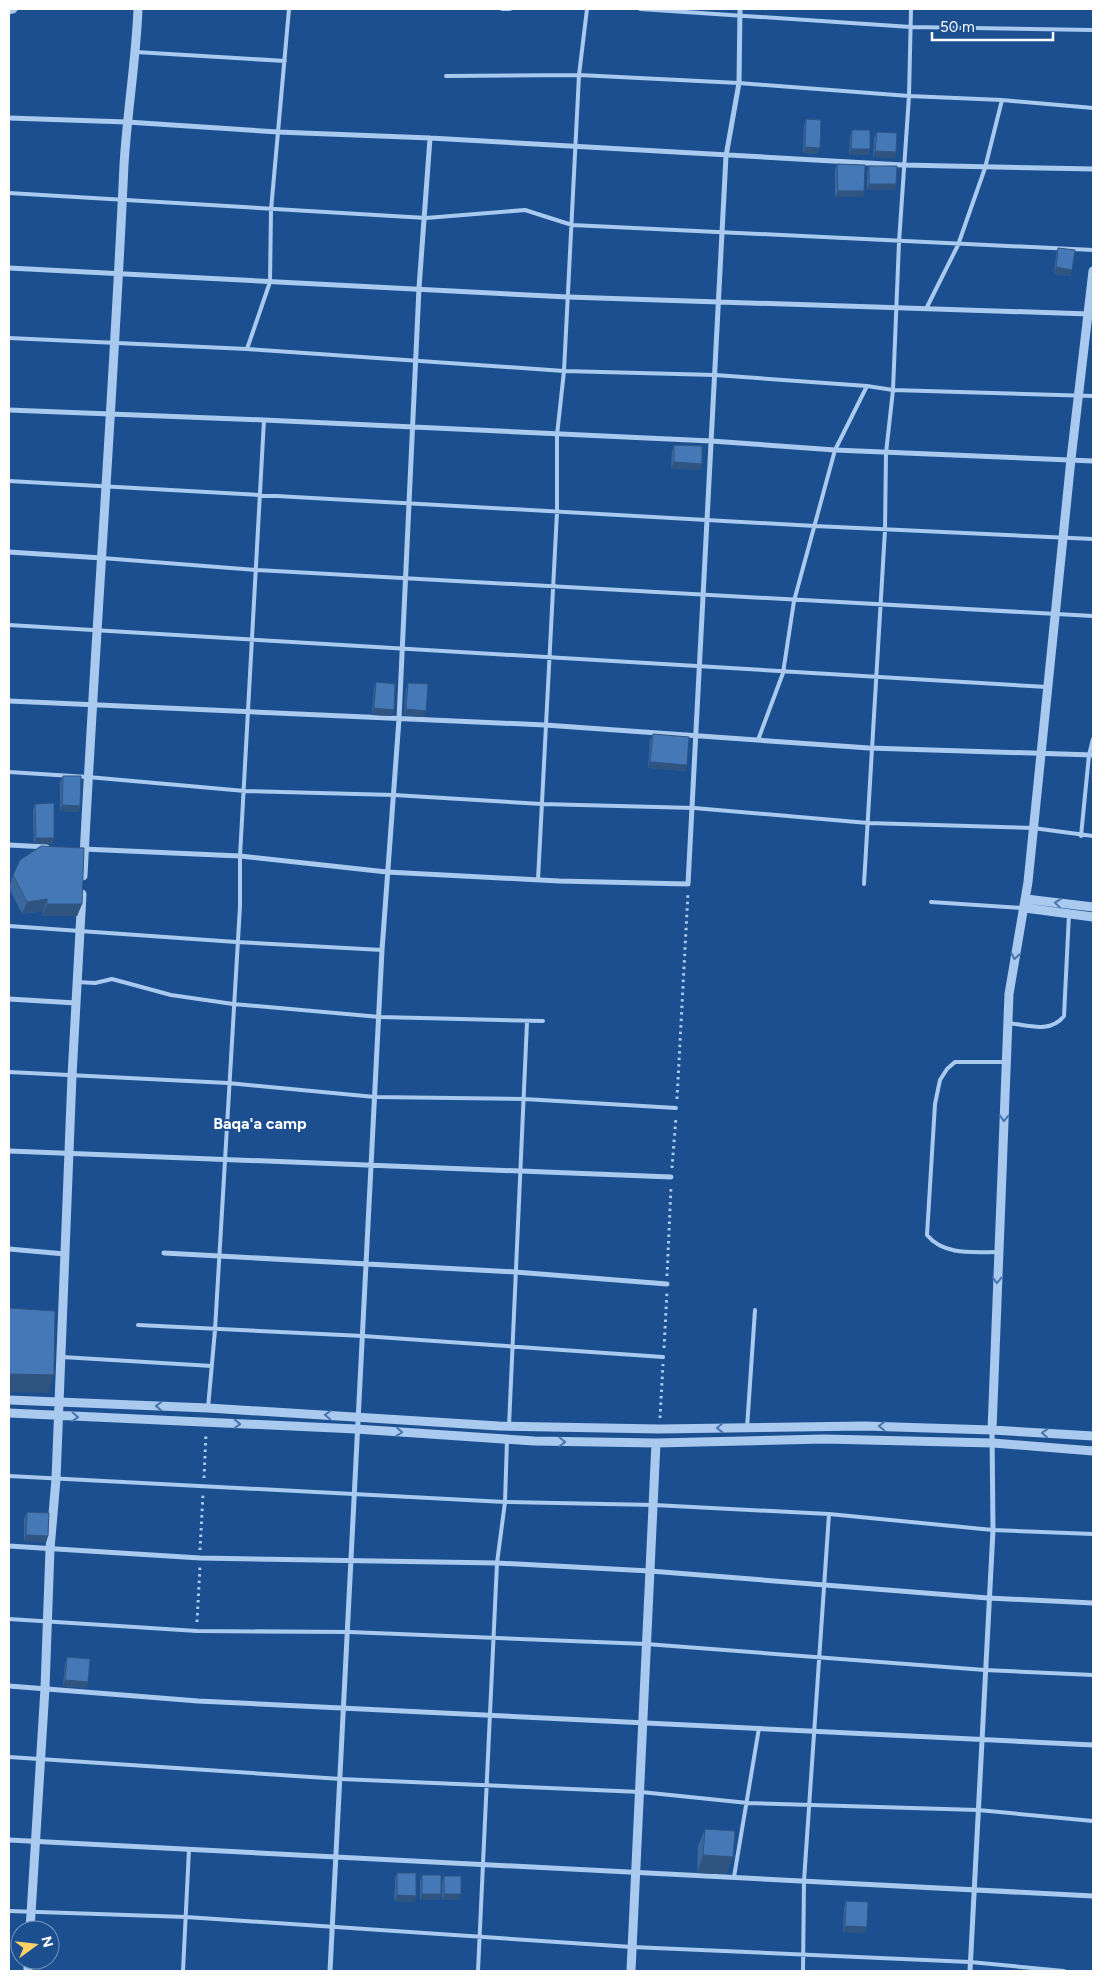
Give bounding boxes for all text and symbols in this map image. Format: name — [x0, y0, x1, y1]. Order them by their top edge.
scale bar — [932, 10, 1053, 42]
text: 50 m — [940, 18, 975, 36]
one-way arrow — [1053, 899, 1062, 909]
one-way arrow — [1011, 952, 1021, 960]
district label: Baqa'a camp — [213, 1114, 307, 1133]
one-way arrow — [998, 1114, 1009, 1122]
one-way arrow — [992, 1277, 1003, 1285]
one-way arrow — [155, 1401, 163, 1411]
one-way arrow — [324, 1409, 332, 1420]
one-way arrow — [71, 1411, 79, 1422]
one-way arrow — [234, 1419, 241, 1429]
one-way arrow — [878, 1421, 886, 1431]
one-way arrow — [716, 1423, 724, 1433]
one-way arrow — [396, 1426, 404, 1437]
one-way arrow — [1040, 1427, 1048, 1438]
one-way arrow — [558, 1436, 566, 1447]
north arrow — [10, 1920, 60, 1970]
text: N — [37, 1934, 57, 1949]

